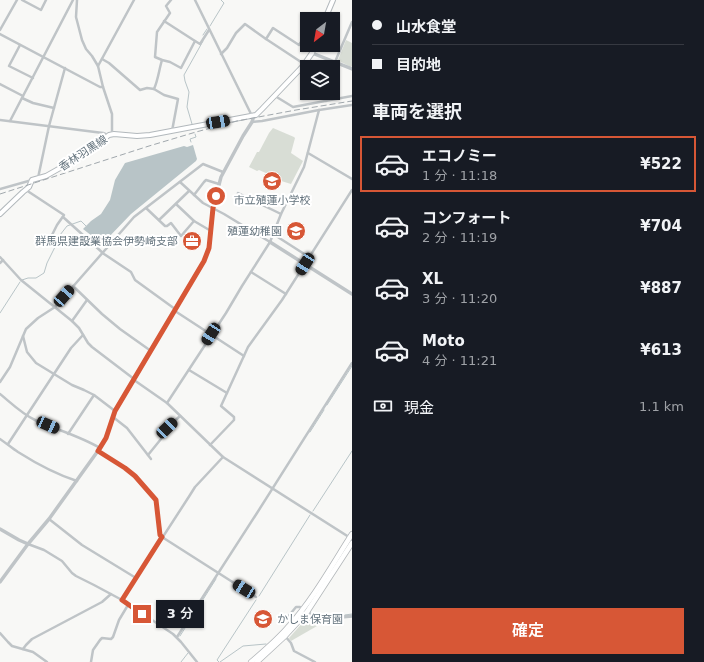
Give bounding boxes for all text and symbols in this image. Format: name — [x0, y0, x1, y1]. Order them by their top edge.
north arrow — [300, 12, 340, 52]
map controls — [300, 12, 340, 100]
text: 山水食堂 — [396, 18, 456, 36]
text: 目的地 — [396, 56, 441, 74]
button: layers — [300, 60, 340, 100]
text: 車両を選択 — [372, 101, 462, 122]
car — [205, 114, 231, 130]
street label: 香林羽黒線 — [57, 133, 110, 174]
icon: car — [374, 146, 410, 182]
text: エコノミー — [422, 147, 497, 165]
text: ¥522 — [640, 155, 682, 173]
text: 1 分 · 11:18 — [422, 168, 497, 183]
school or university icon: 市立殖蓮小学校 — [261, 170, 283, 192]
route start — [207, 187, 225, 205]
place label: 市立殖蓮小学校 — [234, 194, 311, 207]
icon: car — [374, 208, 410, 244]
text: コンフォート — [422, 209, 512, 227]
text: ¥704 — [640, 217, 682, 235]
school or university icon: 殖蓮幼稚園 — [285, 220, 307, 242]
place label: 殖蓮幼稚園 — [227, 225, 282, 238]
office icon: 群馬県建設業協会伊勢崎支部 — [181, 230, 203, 252]
text: 2 分 · 11:19 — [422, 230, 497, 245]
place label: 群馬県建設業協会伊勢崎支部 — [35, 235, 178, 248]
car — [293, 251, 317, 277]
icon: car — [374, 270, 410, 306]
text: XL — [422, 270, 443, 288]
text: ¥887 — [640, 279, 682, 297]
car — [52, 283, 76, 309]
text: 3 分 · 11:20 — [422, 291, 497, 306]
car — [199, 321, 223, 347]
icon: car — [374, 332, 410, 368]
text: Moto — [422, 332, 465, 350]
text: ¥613 — [640, 341, 682, 359]
text: 4 分 · 11:21 — [422, 353, 497, 368]
icon: cash — [372, 395, 394, 417]
text: 現金 — [404, 399, 434, 417]
text: 1.1 km — [639, 399, 684, 414]
car — [35, 415, 61, 435]
car — [154, 415, 180, 441]
car — [231, 578, 257, 600]
callout: 3 分 — [156, 600, 204, 628]
route end — [133, 605, 151, 623]
text: 3 分 — [167, 606, 193, 621]
school or university icon: かしま保育園 — [252, 608, 274, 630]
button: 確定 — [372, 608, 684, 654]
place label: かしま保育園 — [277, 613, 343, 626]

